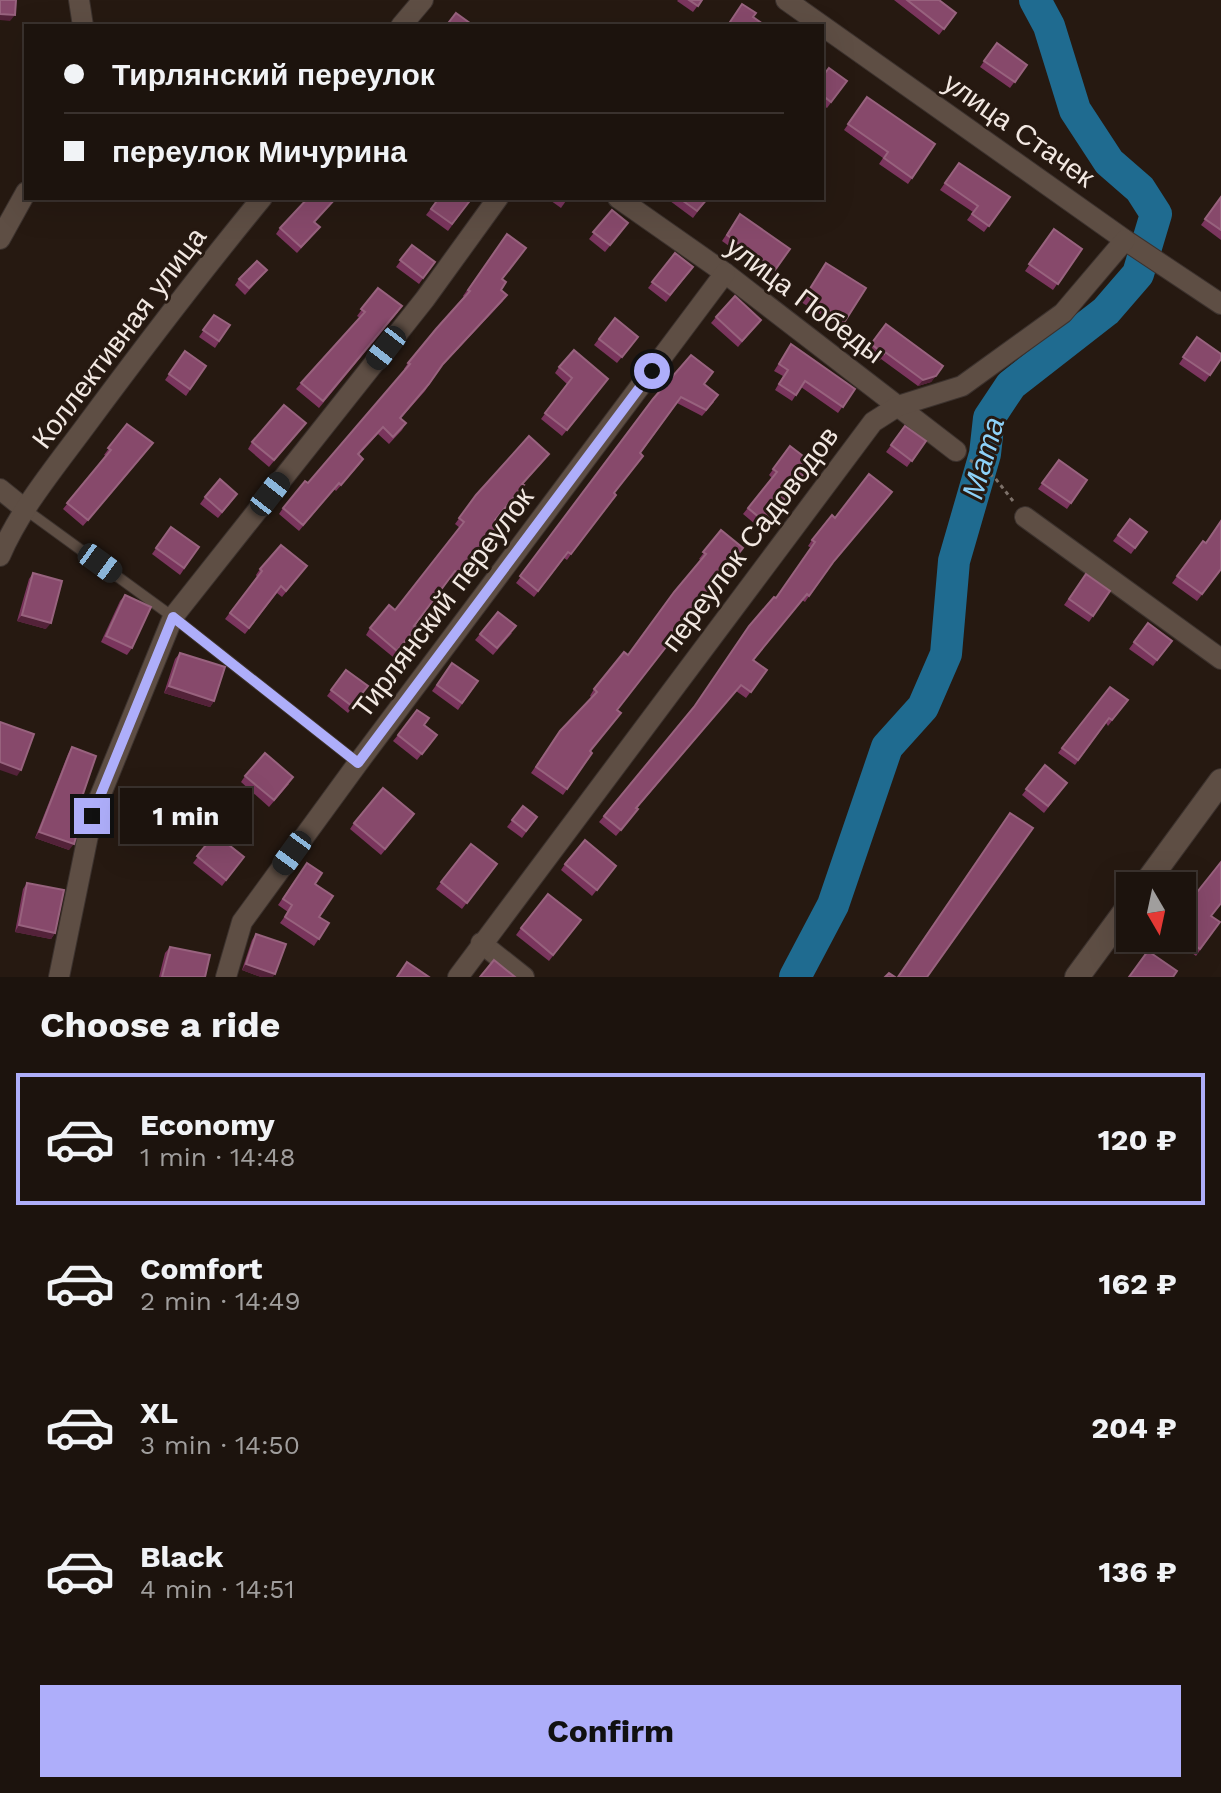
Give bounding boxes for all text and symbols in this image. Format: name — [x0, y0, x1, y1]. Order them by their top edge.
text: Тирлянский переулок — [112, 57, 435, 92]
street label: улица Стачек — [937, 66, 1101, 195]
text: переулок Мичурина — [112, 134, 407, 169]
street label: Коллективная улица — [25, 221, 213, 455]
street label: улица Победы — [719, 230, 891, 370]
car — [362, 322, 410, 374]
route start — [634, 353, 670, 389]
water label: Мата — [955, 413, 1011, 503]
street label: переулок Садоводов — [655, 420, 845, 658]
car — [246, 468, 294, 520]
street label: Тирлянский переулок — [346, 481, 541, 725]
car — [74, 539, 126, 587]
callout: 1 min — [120, 788, 252, 844]
route end — [74, 798, 110, 834]
text: 1 min — [153, 801, 219, 831]
car — [268, 827, 316, 879]
north arrow — [1116, 872, 1196, 952]
map controls — [1116, 872, 1196, 952]
text: Choose a ride — [40, 1004, 280, 1046]
icon: car — [44, 1103, 116, 1175]
text: Economy — [140, 1107, 275, 1142]
text: 120 ₽ — [1098, 1122, 1177, 1157]
text: 1 min · 14:48 — [140, 1142, 296, 1172]
icon: car — [44, 1247, 116, 1319]
text: Comfort — [140, 1251, 262, 1286]
text: 162 ₽ — [1098, 1266, 1177, 1301]
text: 2 min · 14:49 — [140, 1286, 301, 1316]
icon: car — [44, 1391, 116, 1463]
text: XL — [140, 1395, 178, 1430]
text: 204 ₽ — [1091, 1410, 1177, 1445]
text: 3 min · 14:50 — [140, 1430, 300, 1460]
icon: car — [44, 1535, 116, 1607]
text: Black — [140, 1539, 224, 1574]
text: 136 ₽ — [1099, 1554, 1177, 1589]
text: 4 min · 14:51 — [140, 1574, 295, 1604]
button: Confirm — [40, 1685, 1181, 1777]

